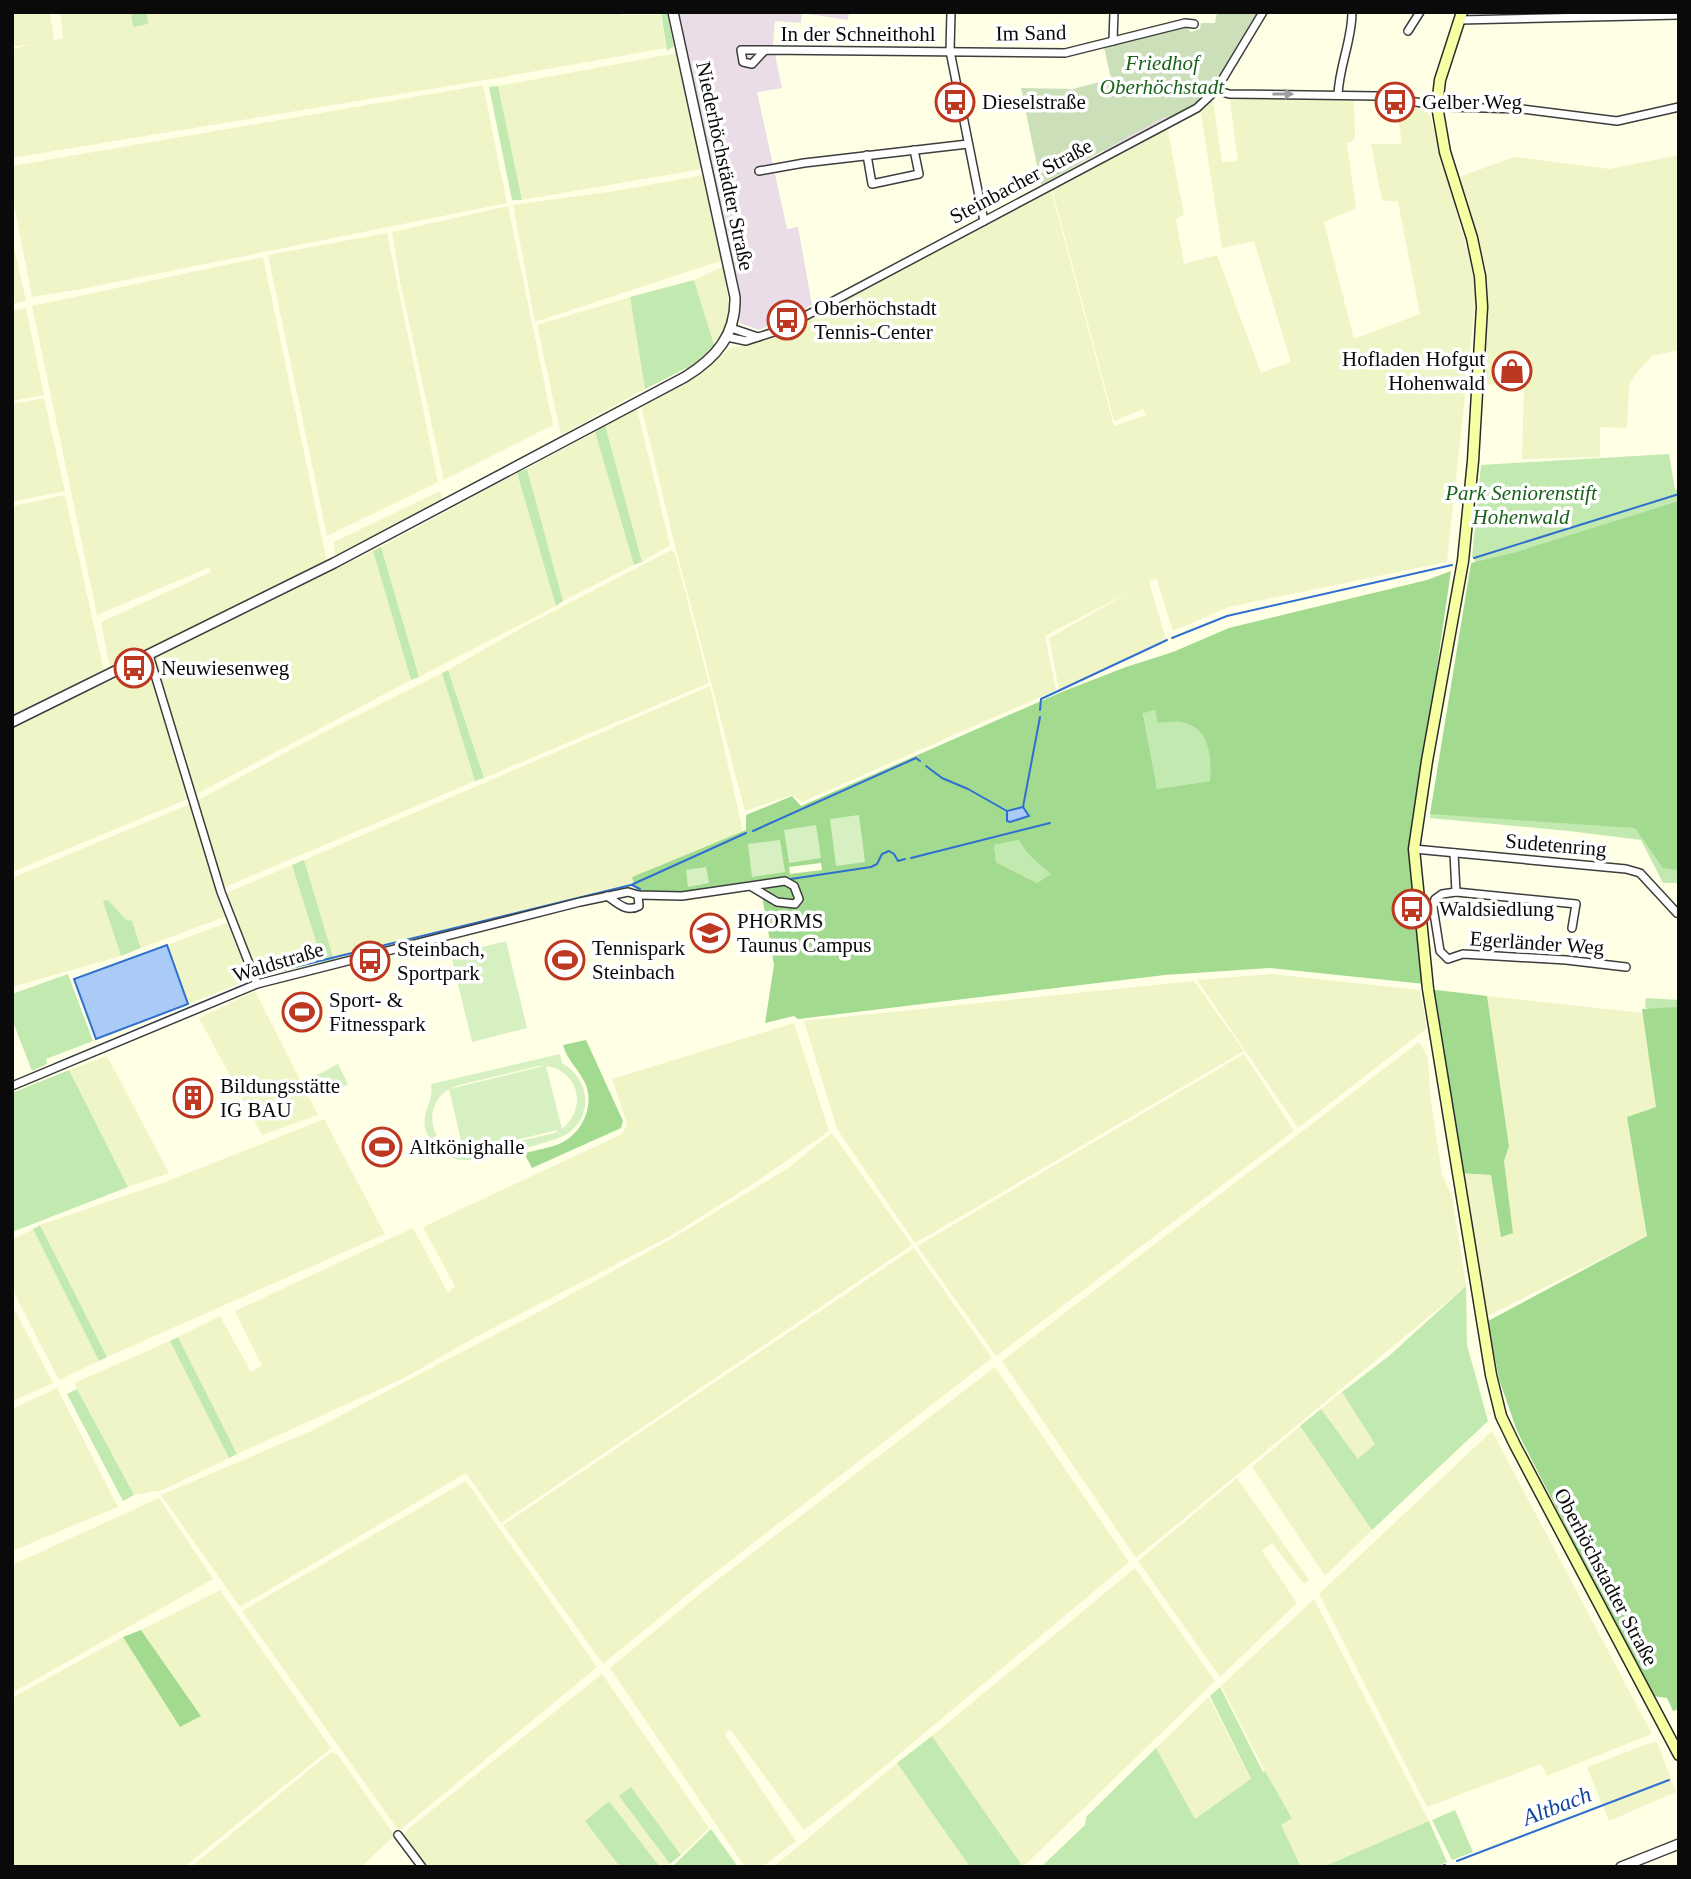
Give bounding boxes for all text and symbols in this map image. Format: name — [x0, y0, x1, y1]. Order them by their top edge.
street label: Im Sand — [996, 20, 1067, 46]
street label: In der Schneithohl — [780, 22, 936, 46]
park label: Friedhof Oberhöchstadt — [1100, 51, 1225, 99]
street label: Niederhöchstädter Straße — [691, 59, 759, 273]
bus stop icon: Dieselstraße — [934, 81, 976, 123]
bus stop icon: Gelber Weg — [1374, 81, 1416, 123]
one-way arrow — [1273, 88, 1295, 100]
place label: Dieselstraße — [982, 90, 1086, 114]
place label: Gelber Weg — [1422, 90, 1522, 114]
street label: Steinbacher Straße — [946, 133, 1096, 229]
place label: Oberhöchstadt Tennis-Center — [814, 296, 937, 344]
bus stop icon: Oberhöchstadt Tennis-Center — [766, 299, 808, 341]
place label: Hofladen Hofgut Hohenwald — [1342, 347, 1485, 395]
shop icon: Hofladen Hofgut Hohenwald — [1491, 350, 1533, 392]
park label: Park Seniorenstift Hohenwald — [1444, 481, 1598, 529]
bus stop icon: Neuwiesenweg — [113, 647, 155, 689]
place label: Neuwiesenweg — [161, 656, 290, 680]
street label: Sudetenring — [1504, 829, 1608, 861]
bus stop icon: Waldsiedlung — [1391, 888, 1433, 930]
place label: Waldsiedlung — [1439, 897, 1554, 921]
place label: PHORMS Taunus Campus — [737, 909, 871, 957]
school or university icon: PHORMS Taunus Campus — [689, 912, 731, 954]
street label: Egerländer Weg — [1469, 926, 1606, 960]
place label: Tennispark Steinbach — [592, 936, 686, 984]
street label: Waldstraße — [230, 937, 326, 987]
place label: Steinbach, Sportpark — [397, 937, 485, 985]
sports icon: Tennispark Steinbach — [544, 939, 586, 981]
bus stop icon: Steinbach, Sportpark — [349, 940, 391, 982]
place label: Sport- & Fitnesspark — [329, 988, 426, 1036]
sports icon: Sport- & Fitnesspark — [281, 991, 323, 1033]
place label: Bildungsstätte IG BAU — [220, 1074, 340, 1122]
building icon: Bildungsstätte IG BAU — [172, 1077, 214, 1119]
sports icon: Altkönighalle — [361, 1126, 403, 1168]
place label: Altkönighalle — [409, 1135, 524, 1159]
street label: Oberhöchstadter Straße — [1549, 1484, 1663, 1670]
water label: Altbach — [1517, 1782, 1595, 1831]

